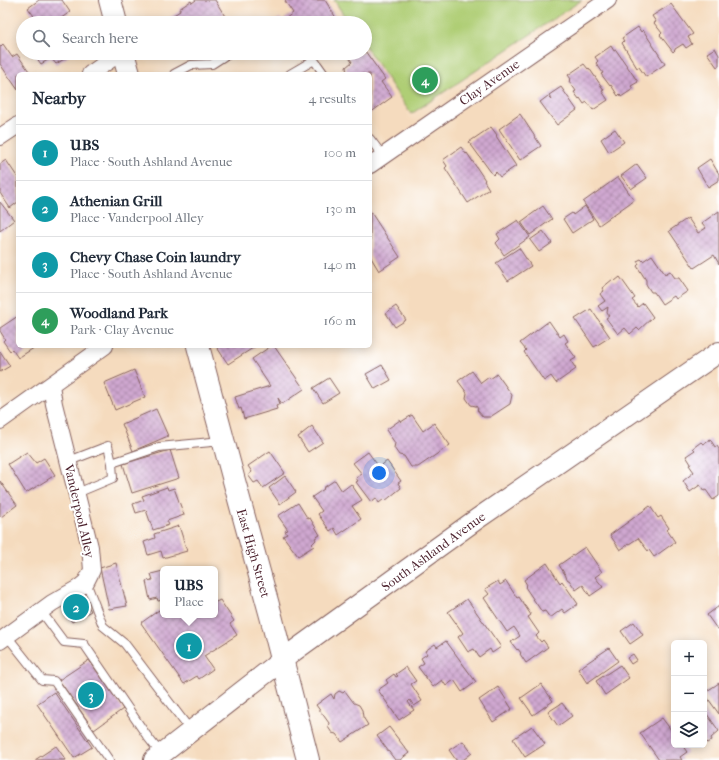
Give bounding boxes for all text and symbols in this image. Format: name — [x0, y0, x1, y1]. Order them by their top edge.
search box — [16, 16, 372, 60]
icon: search — [30, 27, 52, 49]
text: Search here — [62, 29, 138, 47]
street label: Clay Avenue — [456, 56, 523, 109]
pin: 4 — [412, 65, 438, 95]
text: Nearby — [32, 88, 86, 108]
text: 4 results — [309, 91, 356, 106]
text: UBS — [70, 136, 99, 154]
text: 1 — [43, 145, 47, 160]
text: 100 m — [323, 145, 356, 160]
text: Place · South Ashland Avenue — [70, 154, 232, 169]
text: Athenian Grill — [70, 192, 162, 210]
text: 2 — [42, 201, 48, 216]
text: 130 m — [325, 201, 356, 216]
text: Place · Vanderpool Alley — [70, 210, 204, 225]
text: Chevy Chase Coin laundry — [70, 248, 241, 266]
text: 3 — [42, 257, 48, 272]
text: 140 m — [323, 257, 356, 272]
text: Place · South Ashland Avenue — [70, 266, 232, 281]
text: Woodland Park — [70, 304, 168, 322]
text: 4 — [41, 313, 49, 328]
text: 160 m — [324, 313, 356, 328]
text: Park · Clay Avenue — [70, 322, 174, 337]
street label: Vanderpool Alley — [61, 462, 98, 560]
your location — [369, 463, 389, 483]
street label: East High Street — [234, 507, 273, 600]
street label: South Ashland Avenue — [378, 508, 489, 594]
popup — [160, 566, 218, 618]
text: UBS — [174, 576, 203, 594]
pin: 2 — [63, 592, 89, 622]
text: Place — [174, 594, 204, 609]
pin: 1 — [176, 631, 202, 661]
map controls — [671, 640, 707, 748]
button: + — [671, 640, 707, 676]
button: − — [671, 676, 707, 712]
pin: 3 — [78, 680, 104, 710]
button: layers — [671, 712, 707, 748]

